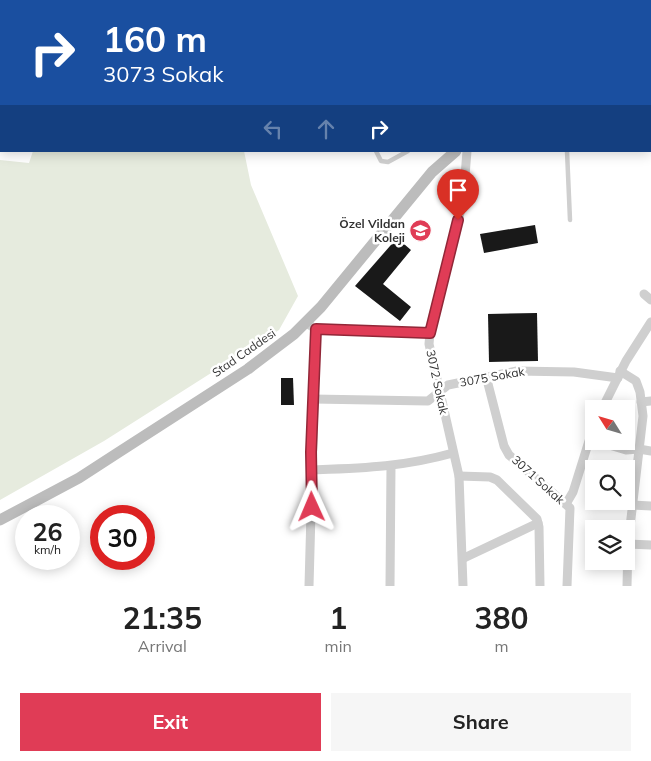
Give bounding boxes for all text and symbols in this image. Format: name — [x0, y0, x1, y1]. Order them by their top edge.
text: 160 m — [103, 17, 207, 61]
icon: right — [20, 20, 85, 85]
text: 3073 Sokak — [103, 60, 224, 88]
icon: left — [259, 115, 287, 143]
icon: ahead — [312, 115, 340, 143]
icon: right — [365, 115, 393, 143]
pin — [437, 169, 479, 220]
icon: arrive — [444, 176, 472, 204]
place label: Özel Vildan Koleji — [339, 216, 405, 245]
school or university icon: Özel Vildan Koleji — [409, 219, 433, 243]
street label: Stad Caddesi — [209, 325, 278, 380]
street label: 3072 Sokak — [423, 348, 452, 416]
street label: 3075 Sokak — [458, 363, 526, 390]
north arrow — [585, 400, 635, 450]
map controls — [585, 400, 635, 570]
street label: 3071 Sokak — [509, 452, 568, 508]
button: search — [585, 460, 635, 510]
position arrow — [285, 480, 337, 532]
speed limit sign: 30 — [90, 505, 155, 570]
text: 26 — [32, 516, 63, 547]
button: layers — [585, 520, 635, 570]
text: km/h — [34, 542, 61, 557]
text: 21:35 — [123, 599, 202, 637]
text: 1 — [329, 599, 347, 637]
text: 380 — [474, 599, 528, 637]
text: Arrival — [138, 636, 187, 656]
text: min — [325, 636, 352, 656]
text: m — [494, 636, 508, 656]
button: Exit — [20, 693, 321, 751]
button: Share — [331, 693, 631, 751]

